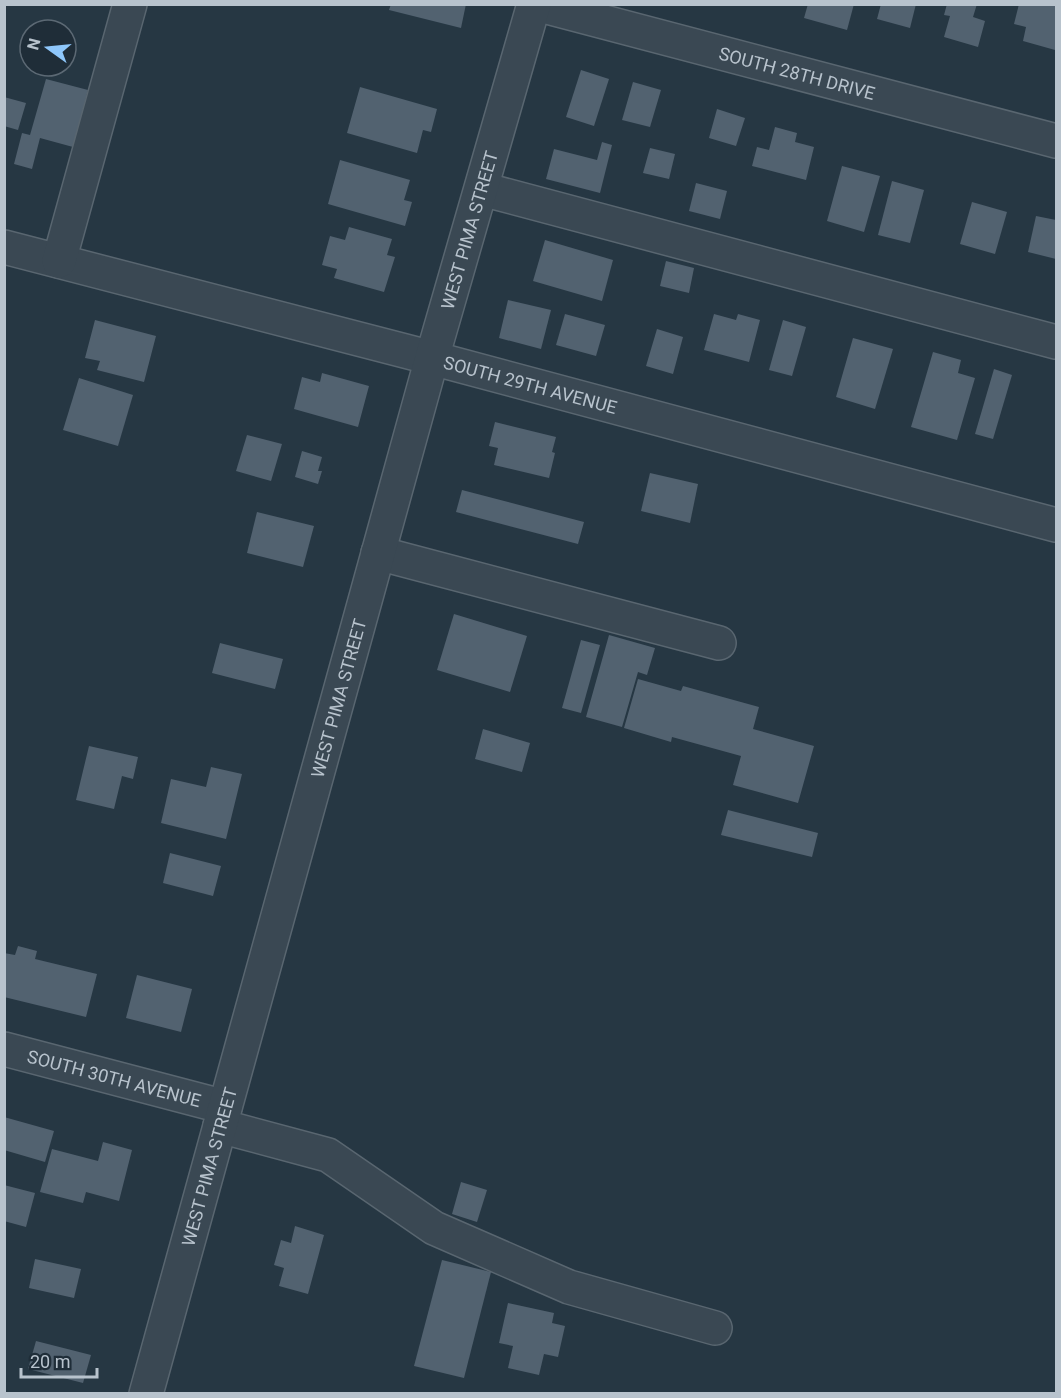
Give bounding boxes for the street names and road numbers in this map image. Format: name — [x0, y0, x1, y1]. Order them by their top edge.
street label: SOUTH 28TH DRIVE — [717, 42, 877, 103]
street label: WEST PIMA STREET — [436, 148, 502, 312]
street label: SOUTH 29TH AVENUE — [441, 351, 619, 418]
street label: WEST PIMA STREET — [306, 616, 370, 780]
street label: SOUTH 30TH AVENUE — [25, 1045, 203, 1111]
street label: WEST PIMA STREET — [177, 1084, 241, 1248]

